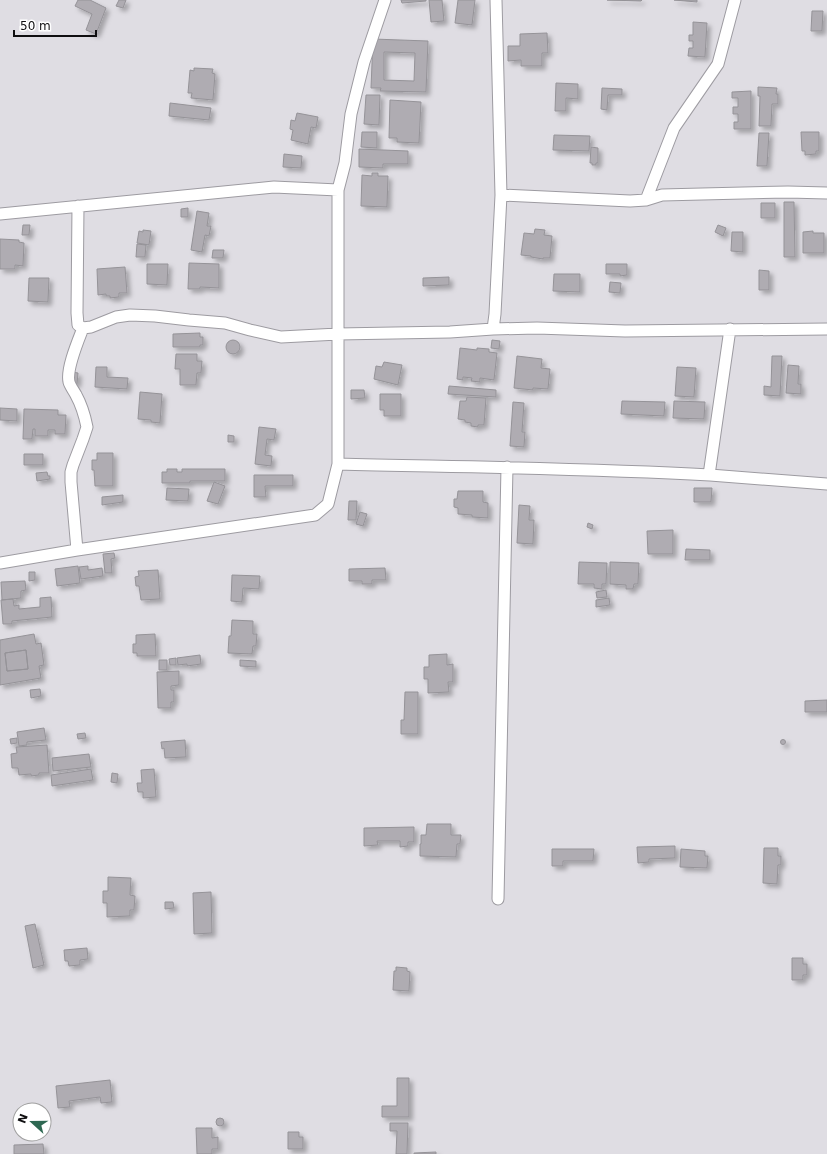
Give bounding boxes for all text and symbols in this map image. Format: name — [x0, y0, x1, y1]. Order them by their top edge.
scale bar — [14, 12, 96, 38]
text: 50 m — [20, 19, 51, 33]
north arrow — [12, 1102, 52, 1142]
text: N — [15, 1112, 31, 1125]

